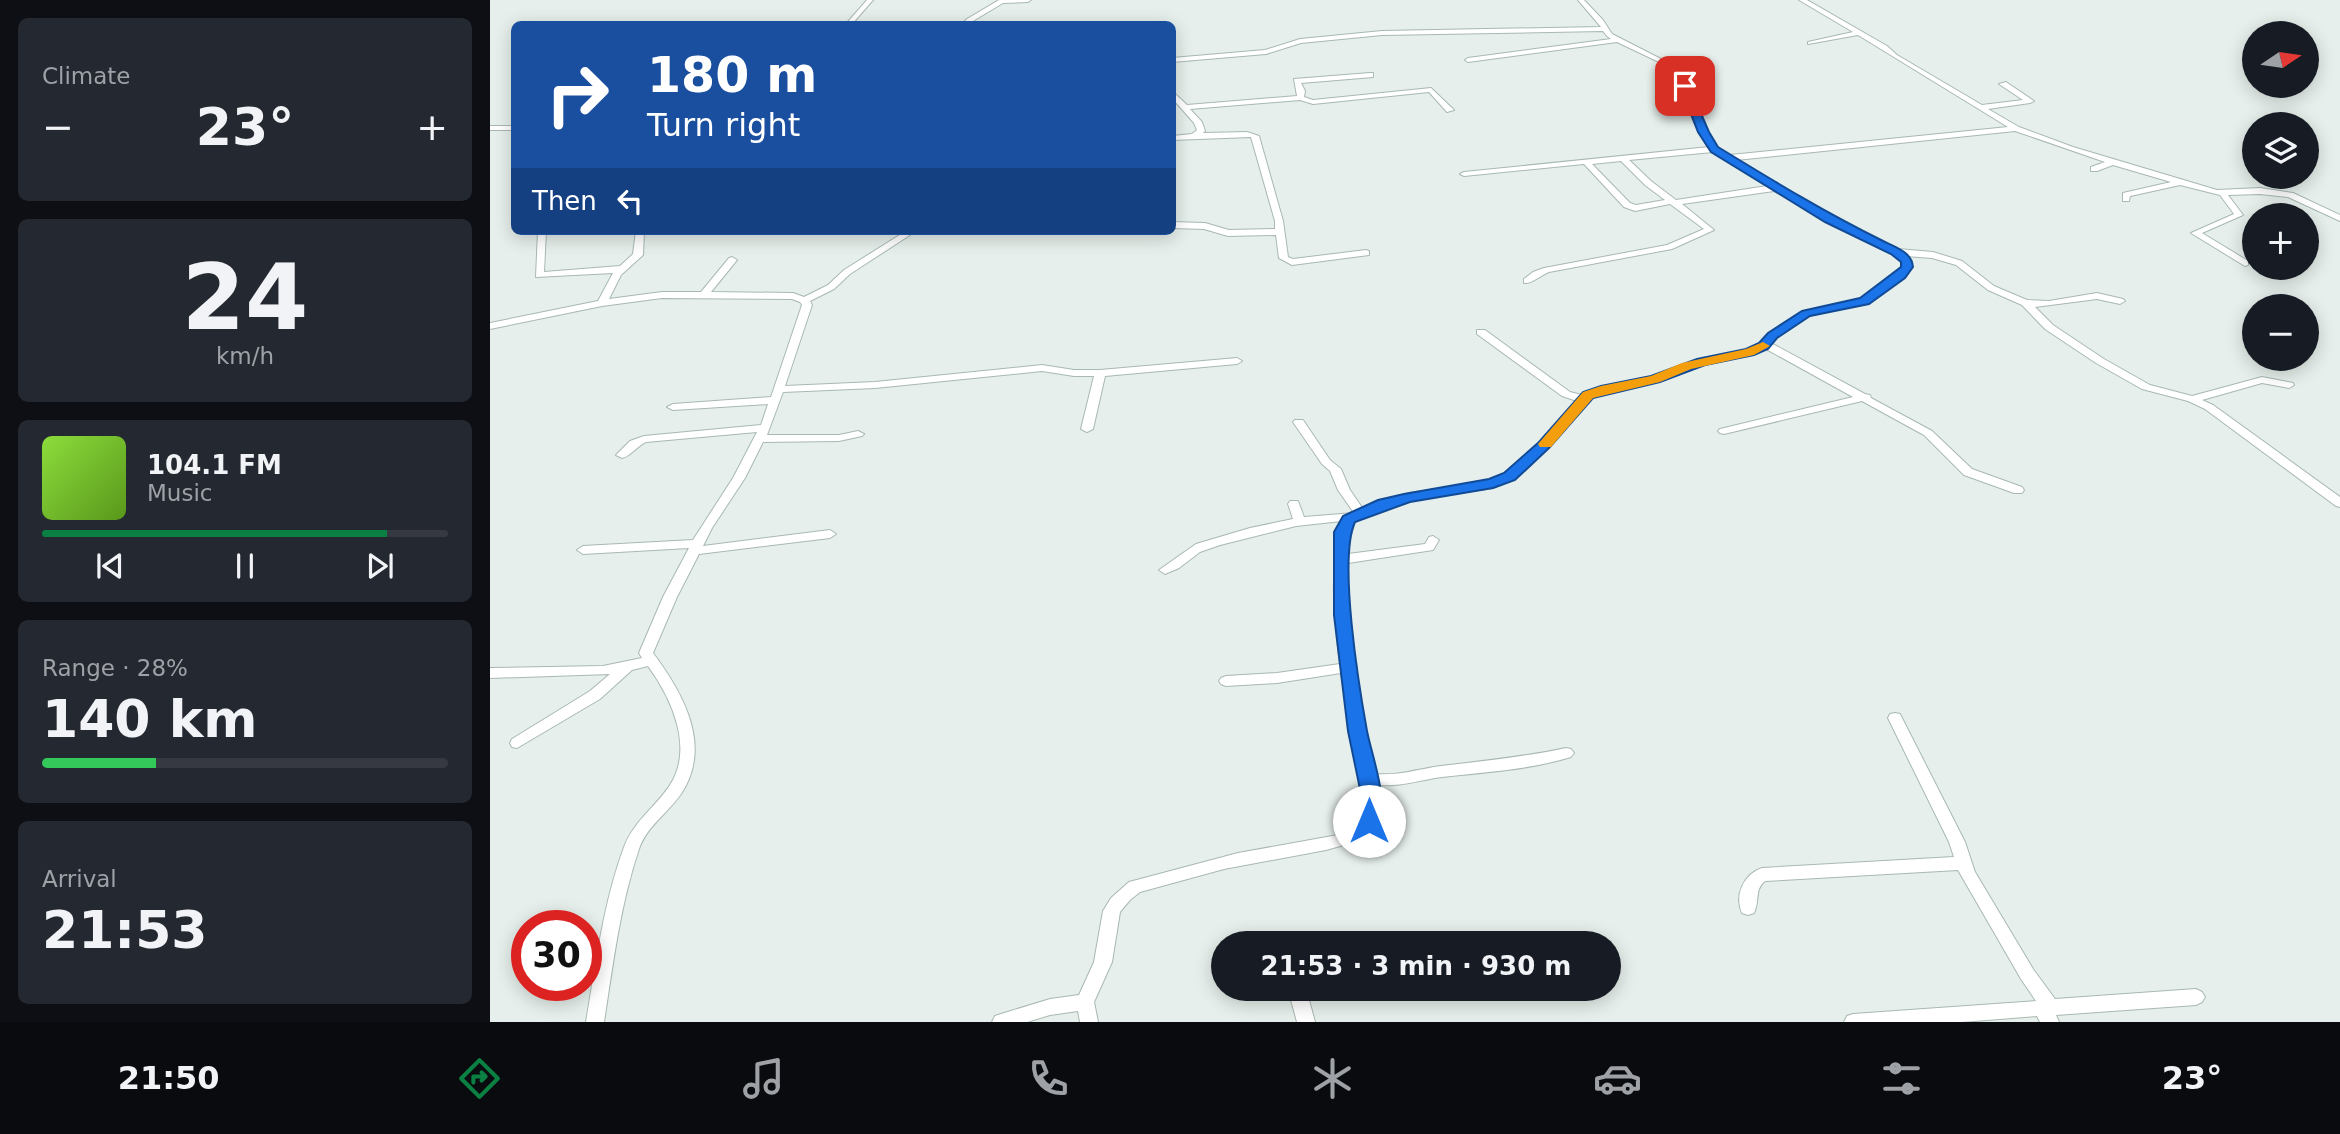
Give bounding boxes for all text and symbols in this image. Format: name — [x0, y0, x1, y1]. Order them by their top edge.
north arrow — [2242, 21, 2319, 98]
map controls — [2242, 21, 2319, 371]
text: 180 m — [647, 47, 817, 104]
icon: right — [532, 49, 623, 140]
pin — [1655, 56, 1715, 116]
text: Climate — [42, 63, 131, 89]
icon: arrive — [1666, 67, 1704, 105]
text: 23° — [196, 97, 294, 157]
text: − — [42, 105, 74, 149]
text: + — [416, 105, 448, 149]
text: Turn right — [647, 106, 800, 144]
button: layers — [2242, 112, 2319, 189]
icon: left — [611, 182, 649, 220]
text: Then — [532, 186, 597, 216]
button: + — [2242, 203, 2319, 280]
text: 24 — [182, 245, 308, 350]
button: − — [2242, 294, 2319, 371]
text: km/h — [216, 343, 274, 369]
text: 104.1 FM — [147, 450, 282, 480]
text: Music — [147, 480, 212, 506]
icon: previous — [91, 547, 129, 585]
icon: pause — [226, 547, 264, 585]
icon: next — [361, 547, 399, 585]
text: Range · 28% — [42, 655, 188, 681]
text: 140 km — [42, 689, 257, 749]
position arrow — [1332, 784, 1406, 858]
text: Arrival — [42, 866, 117, 892]
text: 21:53 — [42, 900, 208, 960]
speed limit sign: 30 — [511, 910, 602, 1001]
text: 21:53 · 3 min · 930 m — [1261, 951, 1571, 981]
icon: directions — [455, 1054, 504, 1103]
icon: music — [739, 1054, 788, 1103]
icon: phone — [1024, 1054, 1073, 1103]
icon: climate — [1308, 1054, 1357, 1103]
icon: car — [1593, 1054, 1642, 1103]
icon: filters — [1877, 1054, 1926, 1103]
text: 21:50 — [118, 1059, 220, 1097]
text: 23° — [2162, 1059, 2222, 1097]

